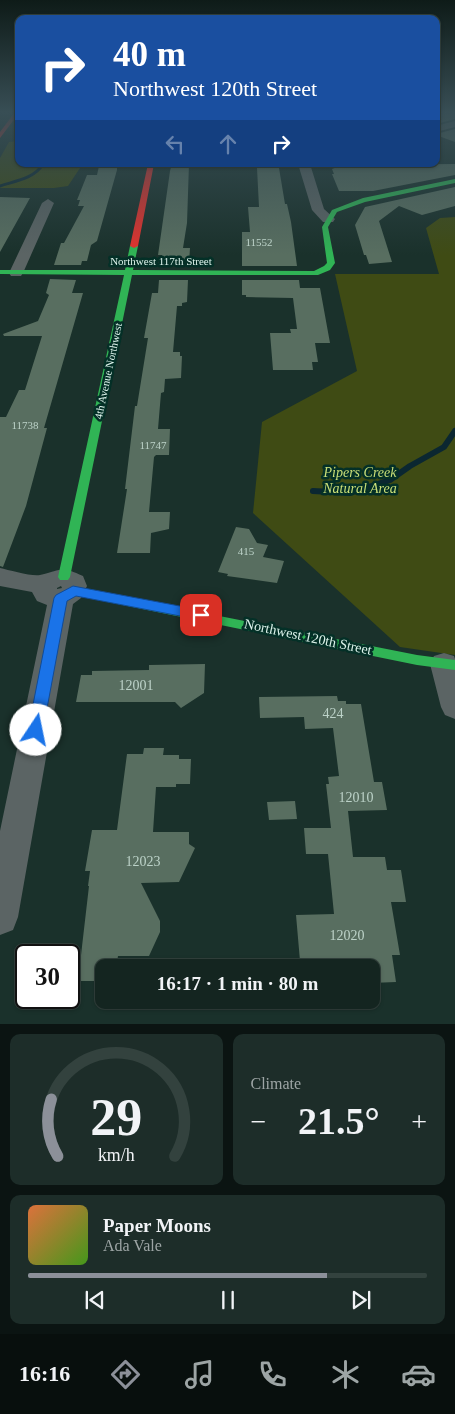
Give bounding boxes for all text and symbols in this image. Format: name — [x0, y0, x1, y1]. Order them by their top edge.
icon: right — [30, 35, 95, 100]
text: 40 m — [113, 35, 186, 74]
text: Northwest 120th Street — [113, 76, 317, 101]
icon: left — [161, 130, 189, 158]
icon: ahead — [214, 130, 242, 158]
icon: right — [267, 130, 295, 158]
house number: 11552 — [245, 236, 273, 248]
street label: Northwest 117th Street — [110, 255, 212, 267]
street label: 4th Avenue Northwest — [92, 322, 124, 420]
house number: 11738 — [11, 419, 39, 431]
house number: 11747 — [139, 439, 167, 451]
park label: Pipers Creek Natural Area — [322, 465, 397, 496]
house number: 415 — [238, 545, 255, 557]
pin — [180, 594, 222, 636]
icon: arrive — [187, 601, 215, 629]
street label: Northwest 120th Street — [243, 616, 373, 658]
house number: 12001 — [119, 678, 154, 693]
position arrow — [9, 703, 61, 755]
house number: 424 — [323, 706, 344, 721]
house number: 12010 — [339, 790, 374, 805]
house number: 12023 — [126, 854, 161, 869]
house number: 12020 — [330, 928, 365, 943]
speed limit sign: 30 — [15, 944, 80, 1009]
text: 16:17 · 1 min · 80 m — [157, 973, 318, 994]
text: Climate — [251, 1075, 301, 1092]
text: 29 — [90, 1089, 142, 1146]
text: 21.5° — [298, 1100, 380, 1142]
text: − — [251, 1106, 266, 1137]
text: + — [411, 1106, 427, 1137]
text: km/h — [98, 1145, 135, 1165]
text: Paper Moons — [103, 1215, 211, 1236]
text: Ada Vale — [103, 1237, 162, 1254]
icon: previous — [81, 1286, 109, 1314]
icon: pause — [214, 1286, 242, 1314]
icon: next — [347, 1286, 375, 1314]
icon: directions — [108, 1357, 143, 1392]
icon: music — [182, 1357, 217, 1392]
icon: phone — [255, 1357, 290, 1392]
icon: climate — [328, 1357, 363, 1392]
icon: car — [401, 1357, 436, 1392]
text: 16:16 — [19, 1361, 70, 1386]

